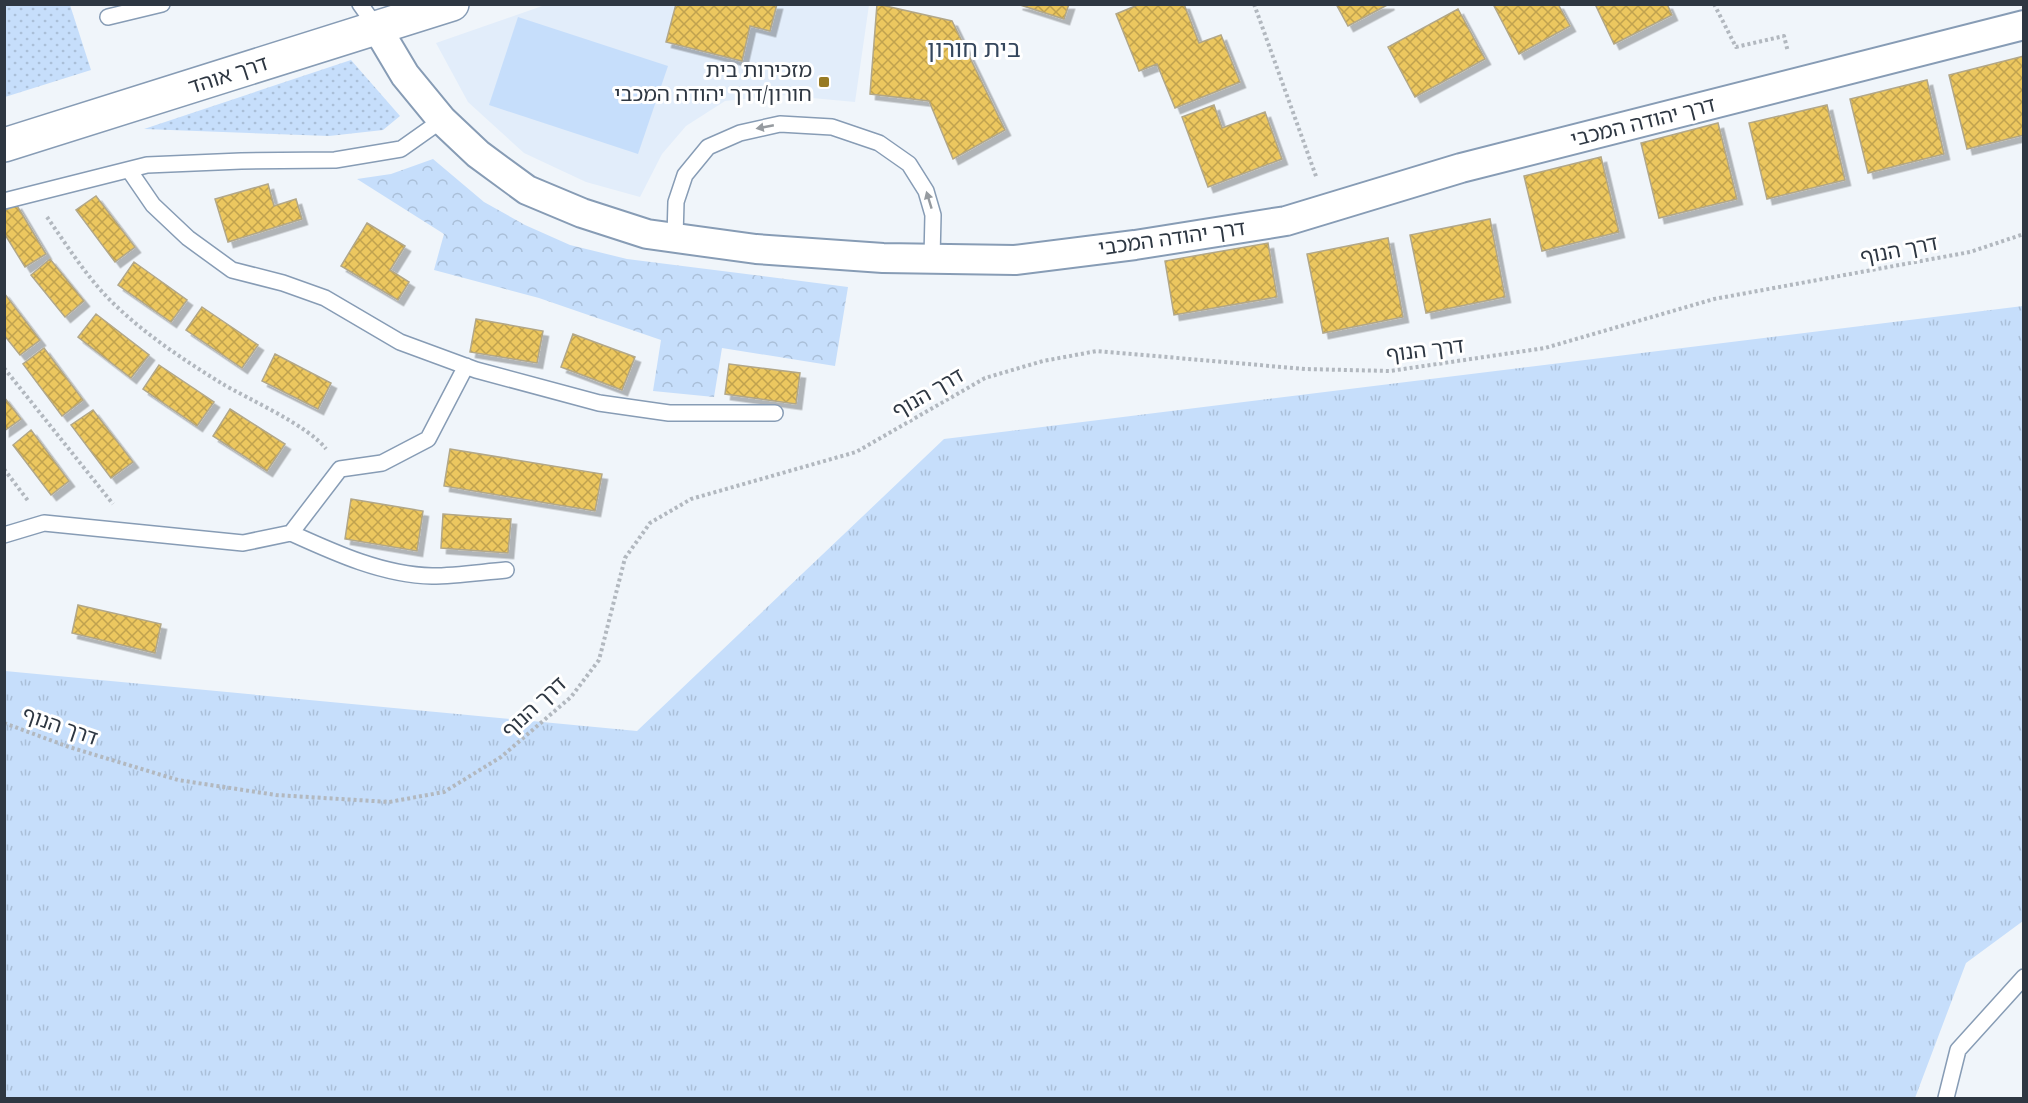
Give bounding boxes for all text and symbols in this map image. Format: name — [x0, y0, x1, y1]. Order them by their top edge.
district label: בית חורון — [927, 32, 1021, 68]
street label: דרך אוהד — [184, 48, 272, 104]
place label: מזכירות בית חורון/דרך יהודה המכבי — [614, 55, 812, 111]
marker: מזכירות בית חורון/דרך יהודה המכבי — [817, 75, 831, 89]
street label: דרך יהודה המכבי — [1567, 90, 1719, 156]
one-way arrow — [756, 123, 775, 132]
one-way arrow — [924, 191, 933, 209]
street label: דרך יהודה המכבי — [1097, 213, 1248, 265]
street label: דרך הנוף — [1858, 228, 1941, 274]
street label: דרך הנוף — [1384, 330, 1466, 372]
street label: דרך הנוף — [887, 360, 970, 427]
street label: דרך הנוף — [495, 669, 574, 746]
street label: דרך הנוף — [17, 699, 102, 755]

